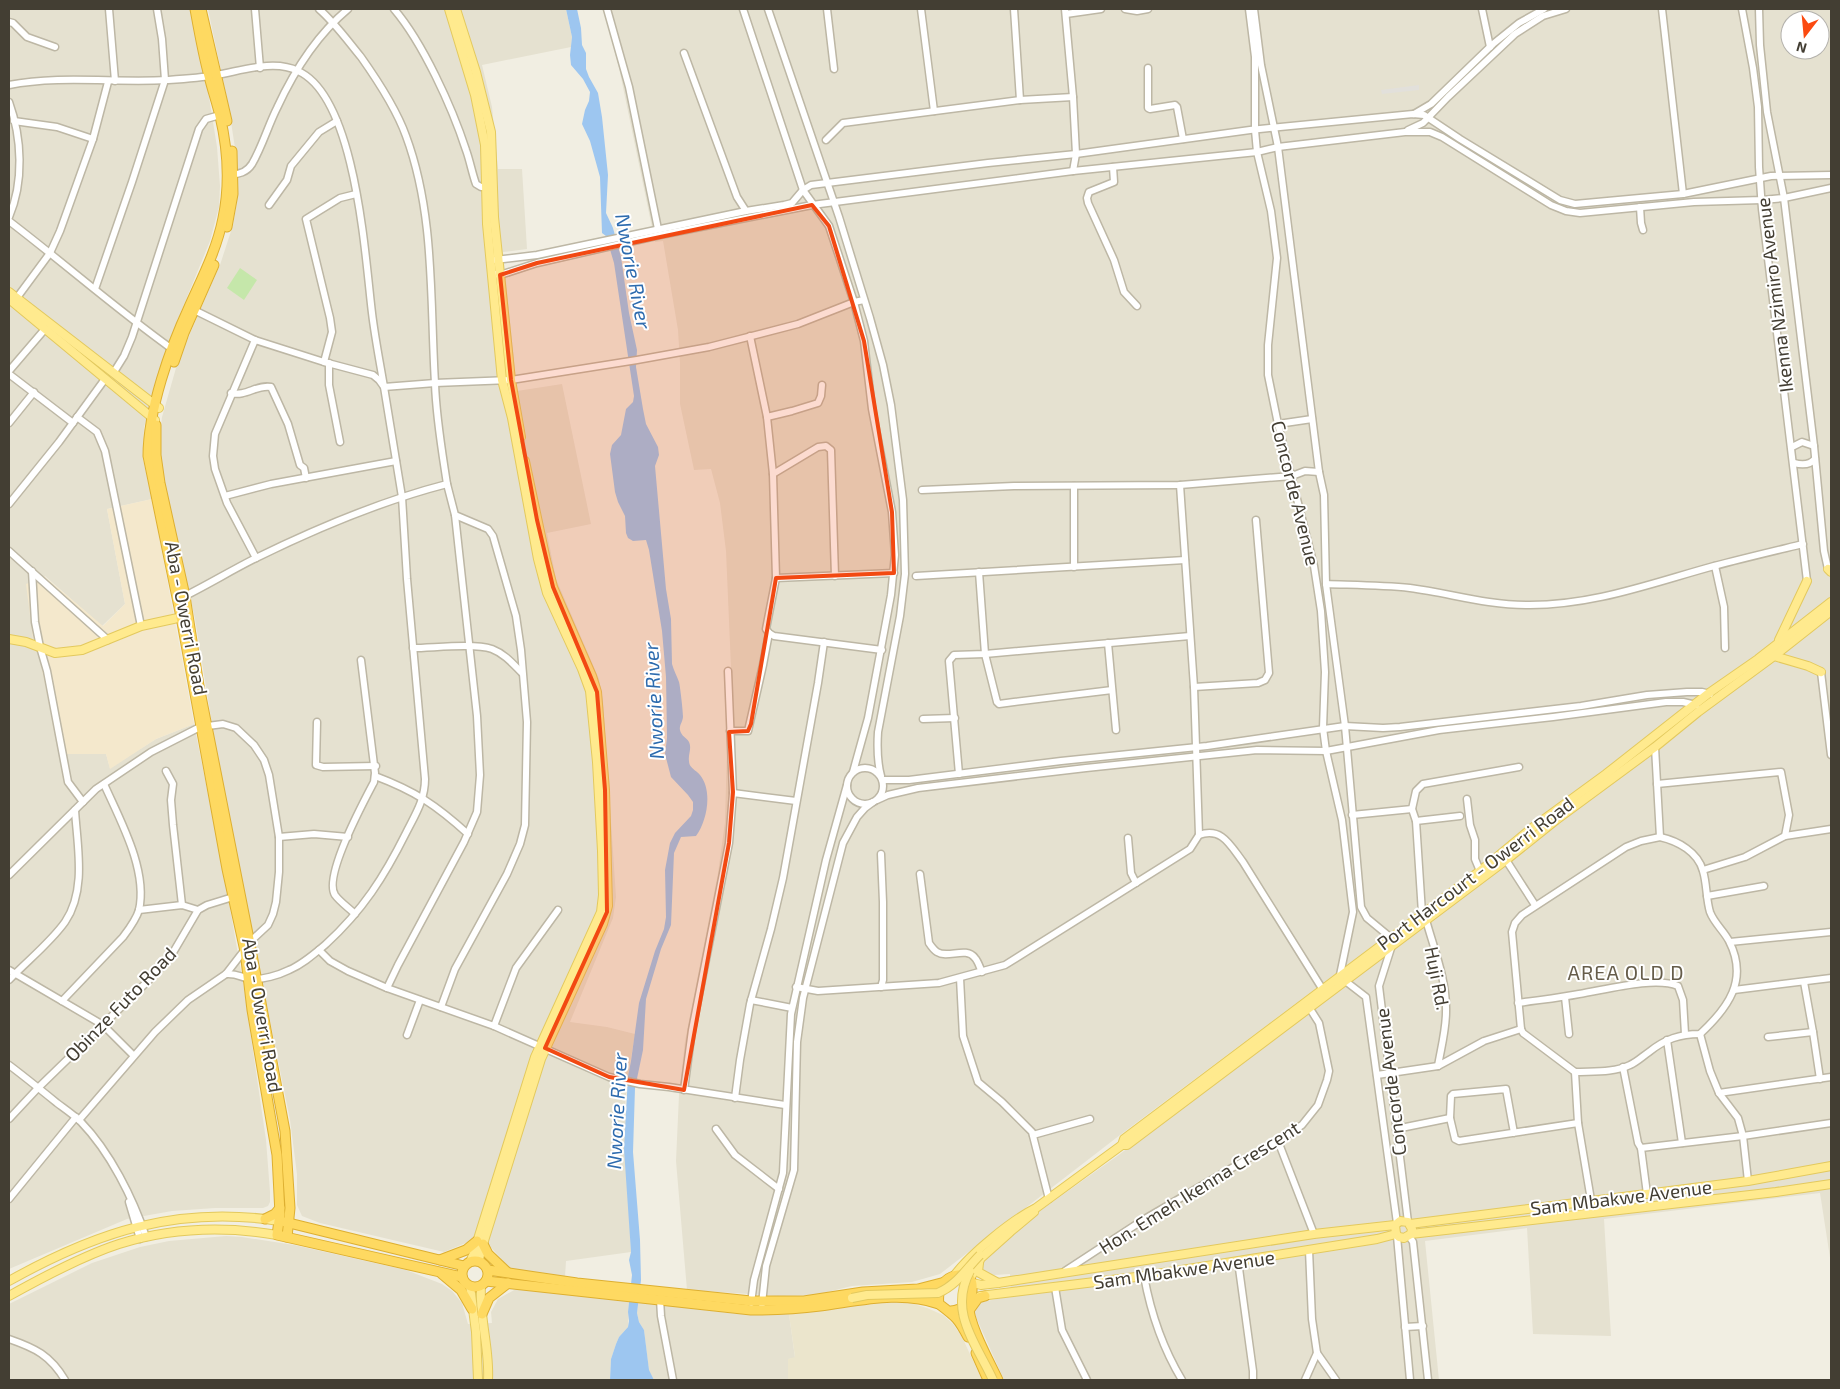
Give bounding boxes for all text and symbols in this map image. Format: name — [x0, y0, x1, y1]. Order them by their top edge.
north arrow — [1780, 10, 1830, 60]
text: N — [1794, 38, 1808, 58]
street label: Ikenna Nzimiro Avenue — [1751, 196, 1797, 394]
water label: Nworie River — [611, 211, 657, 332]
street label: Concorde Avenue — [1267, 418, 1325, 568]
street label: Aba - Owerri Road — [161, 539, 213, 697]
water label: Nworie River — [638, 641, 668, 760]
street label: Port Harcourt - Owerri Road — [1372, 791, 1578, 955]
street label: Aba - Owerri Road — [238, 936, 288, 1094]
street label: Obinze Futo Road — [60, 942, 180, 1066]
street label: Huji Rd. — [1421, 944, 1455, 1012]
district label: AREA OLD D — [1567, 960, 1685, 984]
street label: Concorde Avenue — [1370, 1007, 1410, 1157]
water label: Nworie River — [601, 1051, 631, 1170]
street label: Hon. Emeh Ikenna Crescent — [1094, 1116, 1304, 1258]
street label: Sam Mbakwe Avenue — [1529, 1174, 1713, 1220]
street label: Sam Mbakwe Avenue — [1092, 1245, 1276, 1293]

